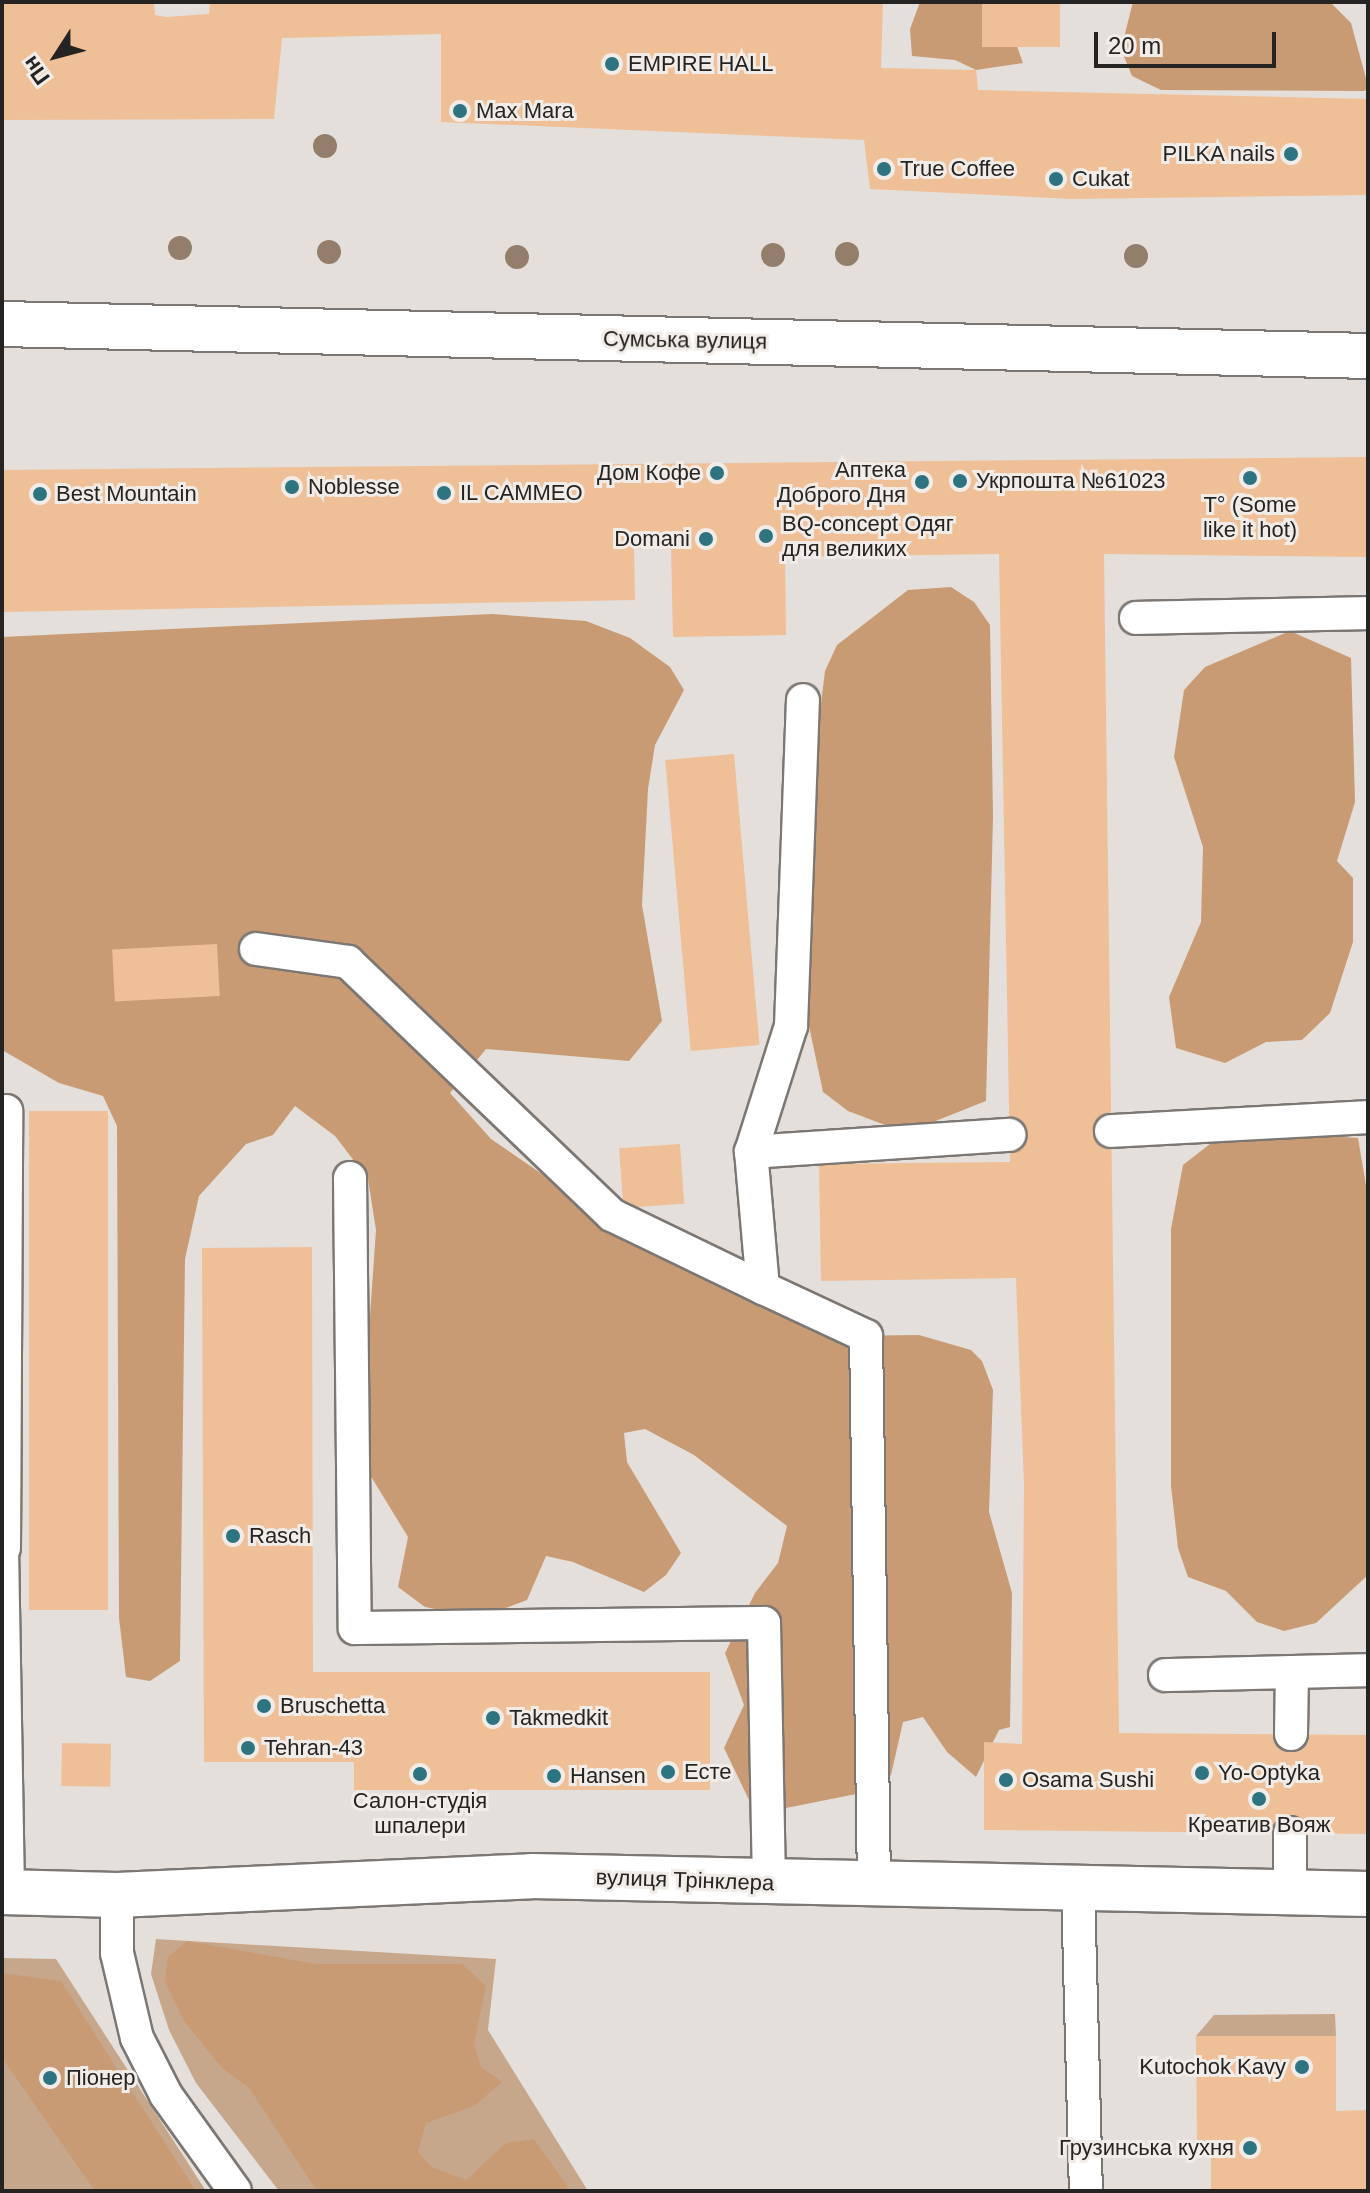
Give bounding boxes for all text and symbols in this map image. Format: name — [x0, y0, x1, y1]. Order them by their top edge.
north arrow — [16, 16, 96, 96]
scale bar — [1098, 16, 1280, 66]
text: 20 m — [1108, 32, 1161, 59]
text: Пн — [18, 51, 55, 90]
place label: EMPIRE HALL — [628, 51, 773, 77]
marker: EMPIRE HALL — [603, 55, 621, 73]
place label: Max Mara — [476, 98, 574, 124]
marker: Max Mara — [451, 102, 469, 120]
place label: PILKA nails — [1161, 141, 1275, 167]
marker: PILKA nails — [1282, 145, 1300, 163]
place label: True Coffee — [900, 156, 1015, 182]
marker: True Coffee — [875, 160, 893, 178]
place label: Cukat — [1072, 166, 1129, 192]
marker: Cukat — [1047, 170, 1065, 188]
street label: Сумська вулиця — [603, 325, 767, 355]
place label: Аптека Доброго Дня — [777, 456, 906, 508]
place label: Дом Кофе — [597, 460, 701, 486]
marker: Дом Кофе — [708, 464, 726, 482]
place label: Укрпошта №61023 — [976, 468, 1166, 494]
marker: T° (Some like it hot) — [1241, 469, 1259, 487]
marker: Укрпошта №61023 — [951, 472, 969, 490]
marker: Аптека Доброго Дня — [913, 473, 931, 491]
place label: Noblesse — [308, 474, 400, 500]
marker: Noblesse — [283, 478, 301, 496]
place label: IL CAMMEO — [460, 480, 583, 506]
place label: Best Mountain — [56, 481, 197, 507]
marker: IL CAMMEO — [435, 484, 453, 502]
marker: Best Mountain — [31, 485, 49, 503]
place label: T° (Some like it hot) — [1203, 491, 1297, 542]
place label: BQ-concept Одяг для великих — [782, 510, 954, 562]
place label: Domani — [614, 526, 690, 552]
marker: BQ-concept Одяг для великих — [757, 527, 775, 545]
marker: Domani — [697, 530, 715, 548]
place label: Rasch — [249, 1523, 311, 1549]
marker: Rasch — [224, 1527, 242, 1545]
place label: Bruschetta — [280, 1693, 385, 1719]
marker: Bruschetta — [255, 1697, 273, 1715]
place label: Takmedkit — [509, 1705, 608, 1731]
marker: Takmedkit — [484, 1709, 502, 1727]
place label: Tehran-43 — [264, 1735, 363, 1761]
marker: Tehran-43 — [239, 1739, 257, 1757]
place label: Есте — [684, 1759, 731, 1785]
place label: Yo-Optyka — [1218, 1760, 1320, 1786]
place label: Hansen — [570, 1763, 646, 1789]
marker: Есте — [659, 1763, 677, 1781]
marker: Yo-Optyka — [1193, 1764, 1211, 1782]
marker: Салон-студія шпалери — [411, 1765, 429, 1783]
marker: Hansen — [545, 1767, 563, 1785]
place label: Osama Sushi — [1022, 1767, 1154, 1793]
marker: Osama Sushi — [997, 1771, 1015, 1789]
place label: Салон-студія шпалери — [353, 1787, 487, 1838]
marker: Креатив Вояж — [1250, 1790, 1268, 1808]
place label: Креатив Вояж — [1188, 1812, 1330, 1838]
street label: вулиця Трінклера — [595, 1864, 775, 1896]
place label: Kutochok Kavy — [1139, 2054, 1286, 2080]
marker: Kutochok Kavy — [1293, 2058, 1311, 2076]
place label: Піонер — [66, 2065, 136, 2091]
marker: Піонер — [41, 2069, 59, 2087]
place label: Грузинська кухня — [1059, 2135, 1234, 2161]
marker: Грузинська кухня — [1241, 2139, 1259, 2157]

